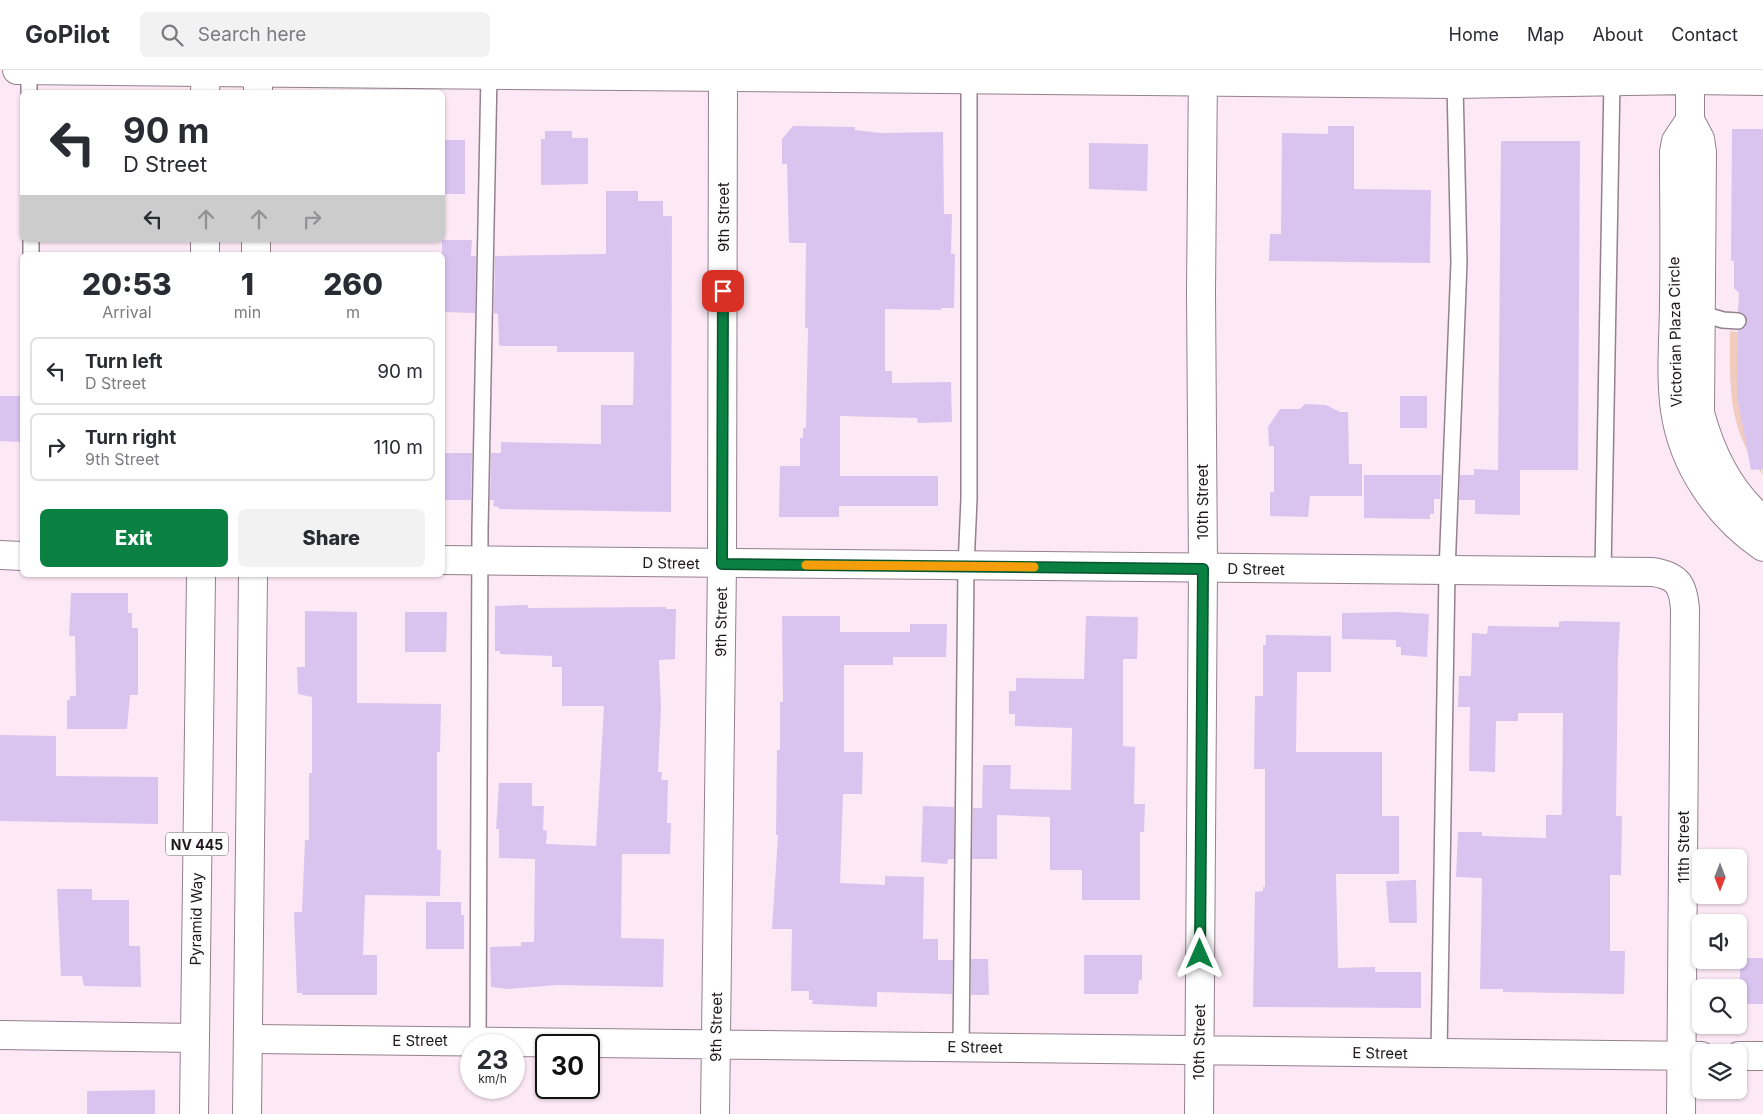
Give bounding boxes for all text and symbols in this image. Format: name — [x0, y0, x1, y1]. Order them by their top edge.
search box — [140, 12, 490, 57]
text: GoPilot — [25, 20, 110, 49]
icon: search — [158, 21, 186, 49]
text: Search here — [198, 23, 306, 46]
text: Home — [1449, 24, 1499, 45]
text: Map — [1527, 24, 1564, 45]
text: About — [1592, 24, 1643, 45]
text: Contact — [1671, 24, 1738, 45]
text: 90 m — [123, 109, 210, 151]
icon: left — [40, 110, 105, 175]
text: D Street — [123, 151, 207, 177]
street label: 9th Street — [714, 182, 733, 252]
icon: left — [139, 205, 167, 233]
icon: ahead — [192, 205, 220, 233]
icon: ahead — [245, 205, 273, 233]
icon: right — [298, 205, 326, 233]
street label: Victorian Plaza Circle — [1664, 256, 1686, 408]
text: 20:53 — [82, 266, 172, 302]
text: 1 — [241, 266, 254, 302]
text: 260 — [323, 266, 383, 302]
pin — [702, 270, 744, 312]
icon: arrive — [709, 277, 737, 305]
text: Arrival — [102, 302, 152, 322]
text: min — [234, 302, 261, 322]
text: m — [346, 302, 360, 322]
text: Turn left — [85, 350, 163, 373]
icon: left — [42, 357, 70, 385]
text: 90 m — [377, 360, 423, 383]
text: D Street — [85, 373, 146, 393]
text: Turn right — [85, 426, 176, 449]
icon: right — [42, 433, 70, 461]
text: 110 m — [374, 436, 423, 459]
text: 9th Street — [85, 449, 160, 469]
street label: 10th Street — [1193, 464, 1212, 540]
button: Exit — [40, 509, 228, 567]
button: Share — [238, 509, 425, 567]
street label: D Street — [642, 553, 700, 573]
street label: D Street — [1227, 559, 1285, 579]
street label: 9th Street — [711, 587, 731, 657]
street label: 11th Street — [1674, 811, 1693, 883]
road number: NV 445 — [166, 832, 228, 856]
north arrow — [1692, 849, 1748, 904]
map controls — [1692, 849, 1747, 1099]
street label: Pyramid Way — [186, 872, 206, 966]
button: sound — [1692, 914, 1747, 969]
position arrow — [1173, 927, 1225, 979]
button: search — [1692, 979, 1747, 1034]
street label: 9th Street — [706, 992, 726, 1062]
street label: 10th Street — [1189, 1004, 1209, 1080]
street label: E Street — [392, 1031, 448, 1050]
speed limit sign: 30 — [535, 1034, 600, 1099]
street label: E Street — [947, 1037, 1003, 1057]
street label: E Street — [1352, 1043, 1408, 1063]
button: layers — [1692, 1044, 1747, 1099]
text: 23 — [477, 1045, 508, 1075]
text: km/h — [478, 1071, 507, 1086]

